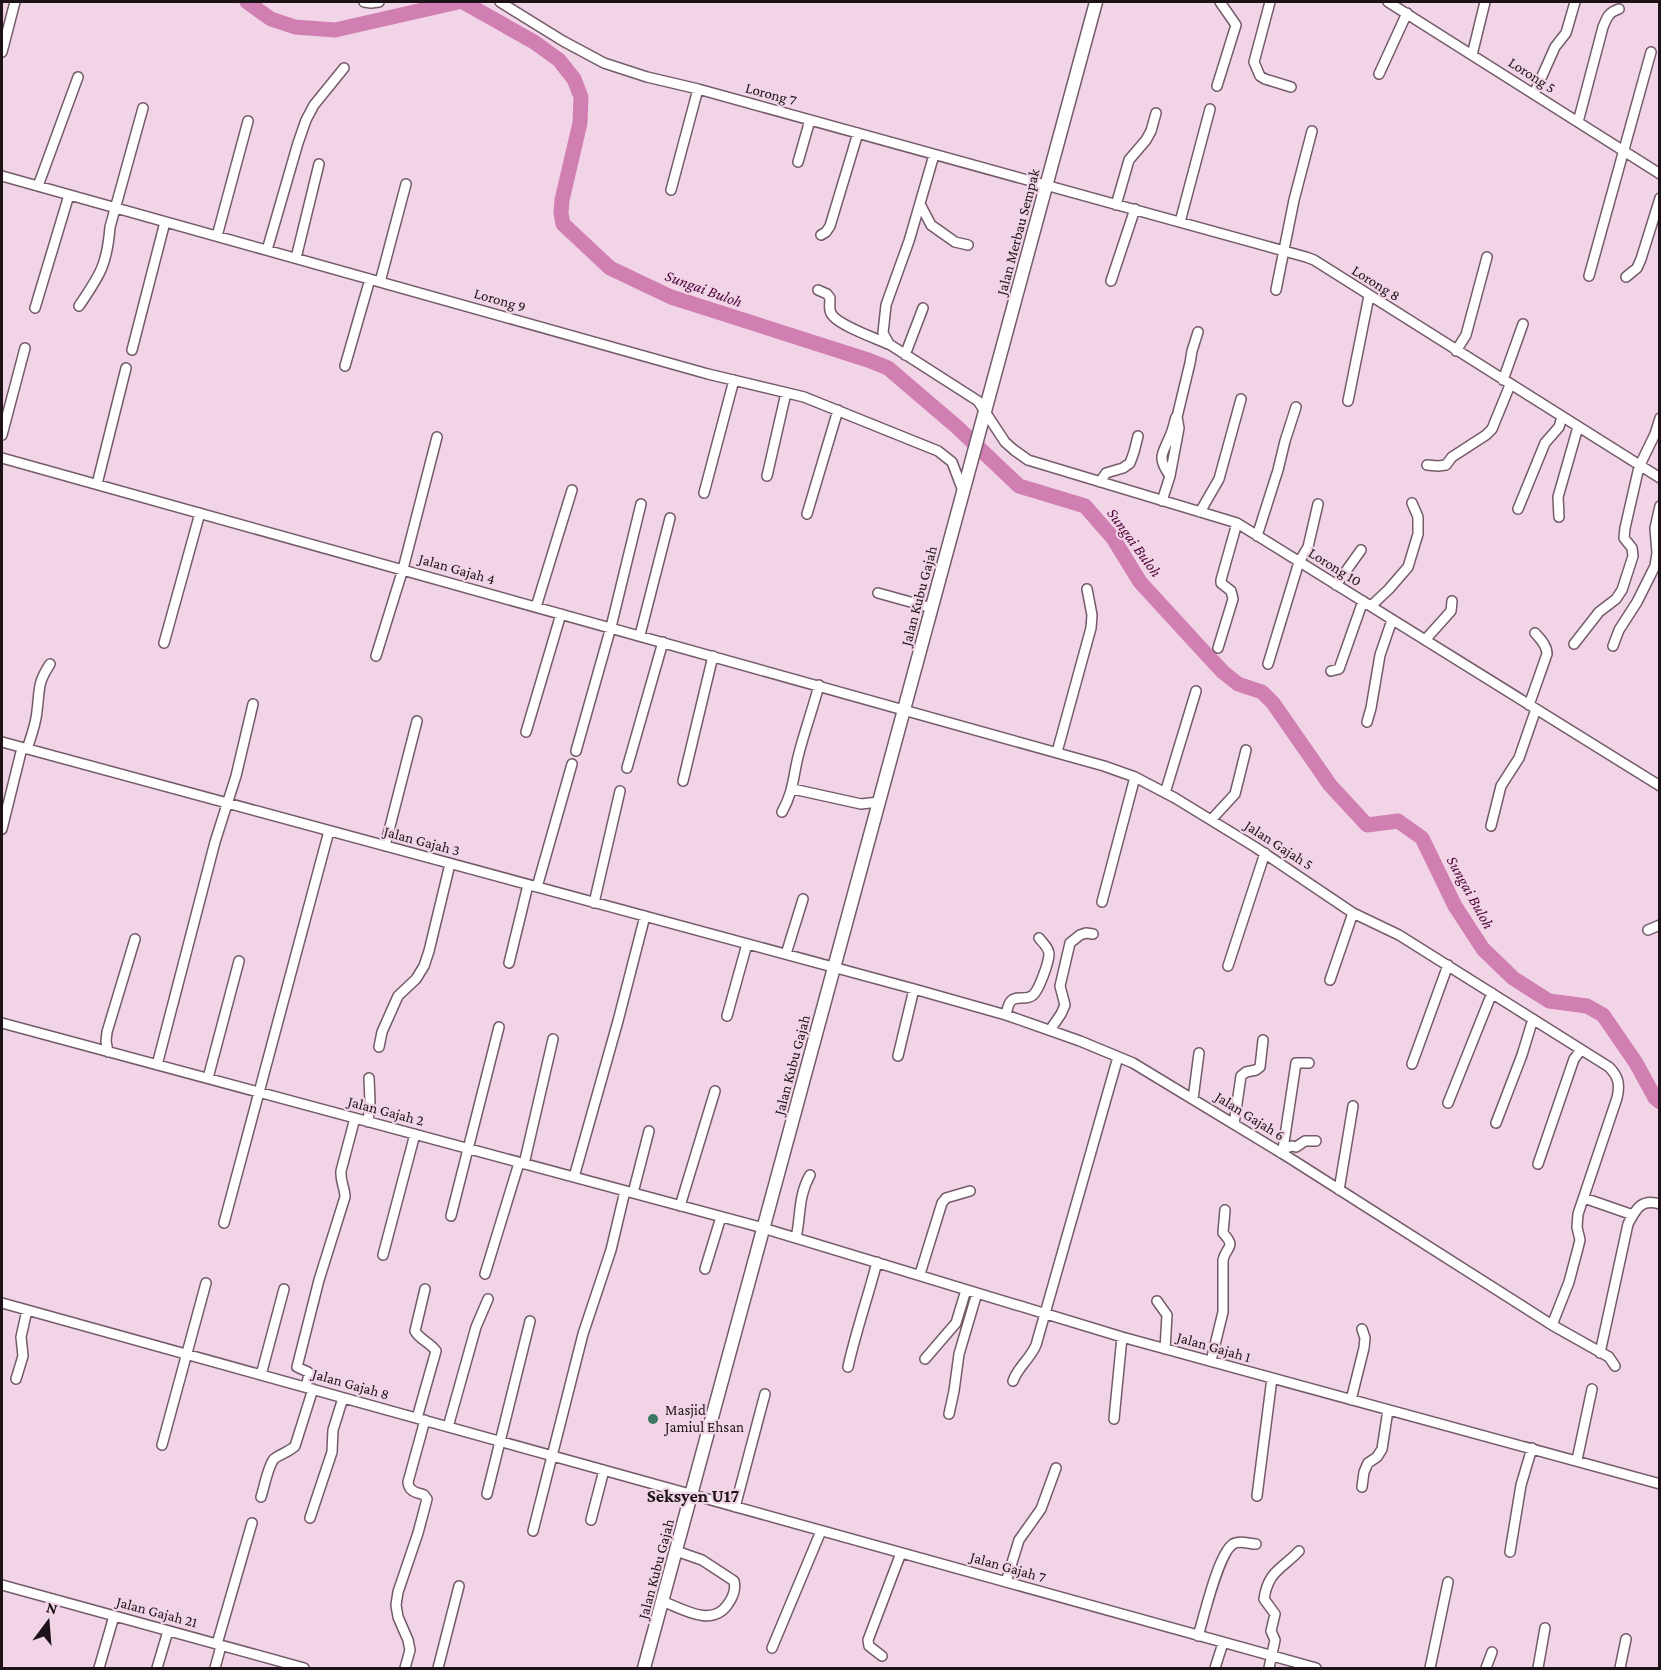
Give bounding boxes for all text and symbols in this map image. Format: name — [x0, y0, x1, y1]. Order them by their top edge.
street label: Lorong 5 — [1505, 54, 1558, 97]
street label: Lorong 7 — [743, 79, 798, 109]
street label: Jalan Merbau Sempak — [993, 166, 1044, 299]
street label: Lorong 8 — [1349, 262, 1403, 305]
water label: Sungai Buloh — [663, 267, 745, 311]
street label: Lorong 9 — [472, 285, 528, 316]
water label: Sungai Buloh — [1103, 505, 1165, 581]
street label: Jalan Kubu Gajah — [897, 544, 941, 650]
street label: Lorong 10 — [1305, 545, 1364, 590]
street label: Jalan Gajah 4 — [415, 550, 497, 588]
street label: Jalan Gajah 5 — [1240, 816, 1316, 874]
street label: Jalan Gajah 3 — [380, 823, 462, 860]
water label: Sungai Buloh — [1443, 853, 1498, 932]
street label: Jalan Kubu Gajah — [770, 1013, 814, 1119]
street label: Jalan Gajah 6 — [1210, 1087, 1288, 1144]
street label: Jalan Gajah 2 — [344, 1093, 426, 1130]
street label: Jalan Gajah 1 — [1173, 1328, 1253, 1366]
street label: Jalan Gajah 8 — [309, 1365, 391, 1404]
place label: Masjid Jamiul Ehsan — [663, 1402, 744, 1436]
marker: Masjid Jamiul Ehsan — [646, 1412, 660, 1426]
district label: Seksyen U17 — [647, 1486, 740, 1506]
street label: Jalan Kubu Gajah — [634, 1517, 678, 1623]
street label: Jalan Gajah 7 — [966, 1548, 1048, 1586]
north arrow — [18, 1592, 78, 1652]
street label: Jalan Gajah 21 — [113, 1593, 199, 1631]
text: N — [44, 1598, 60, 1618]

